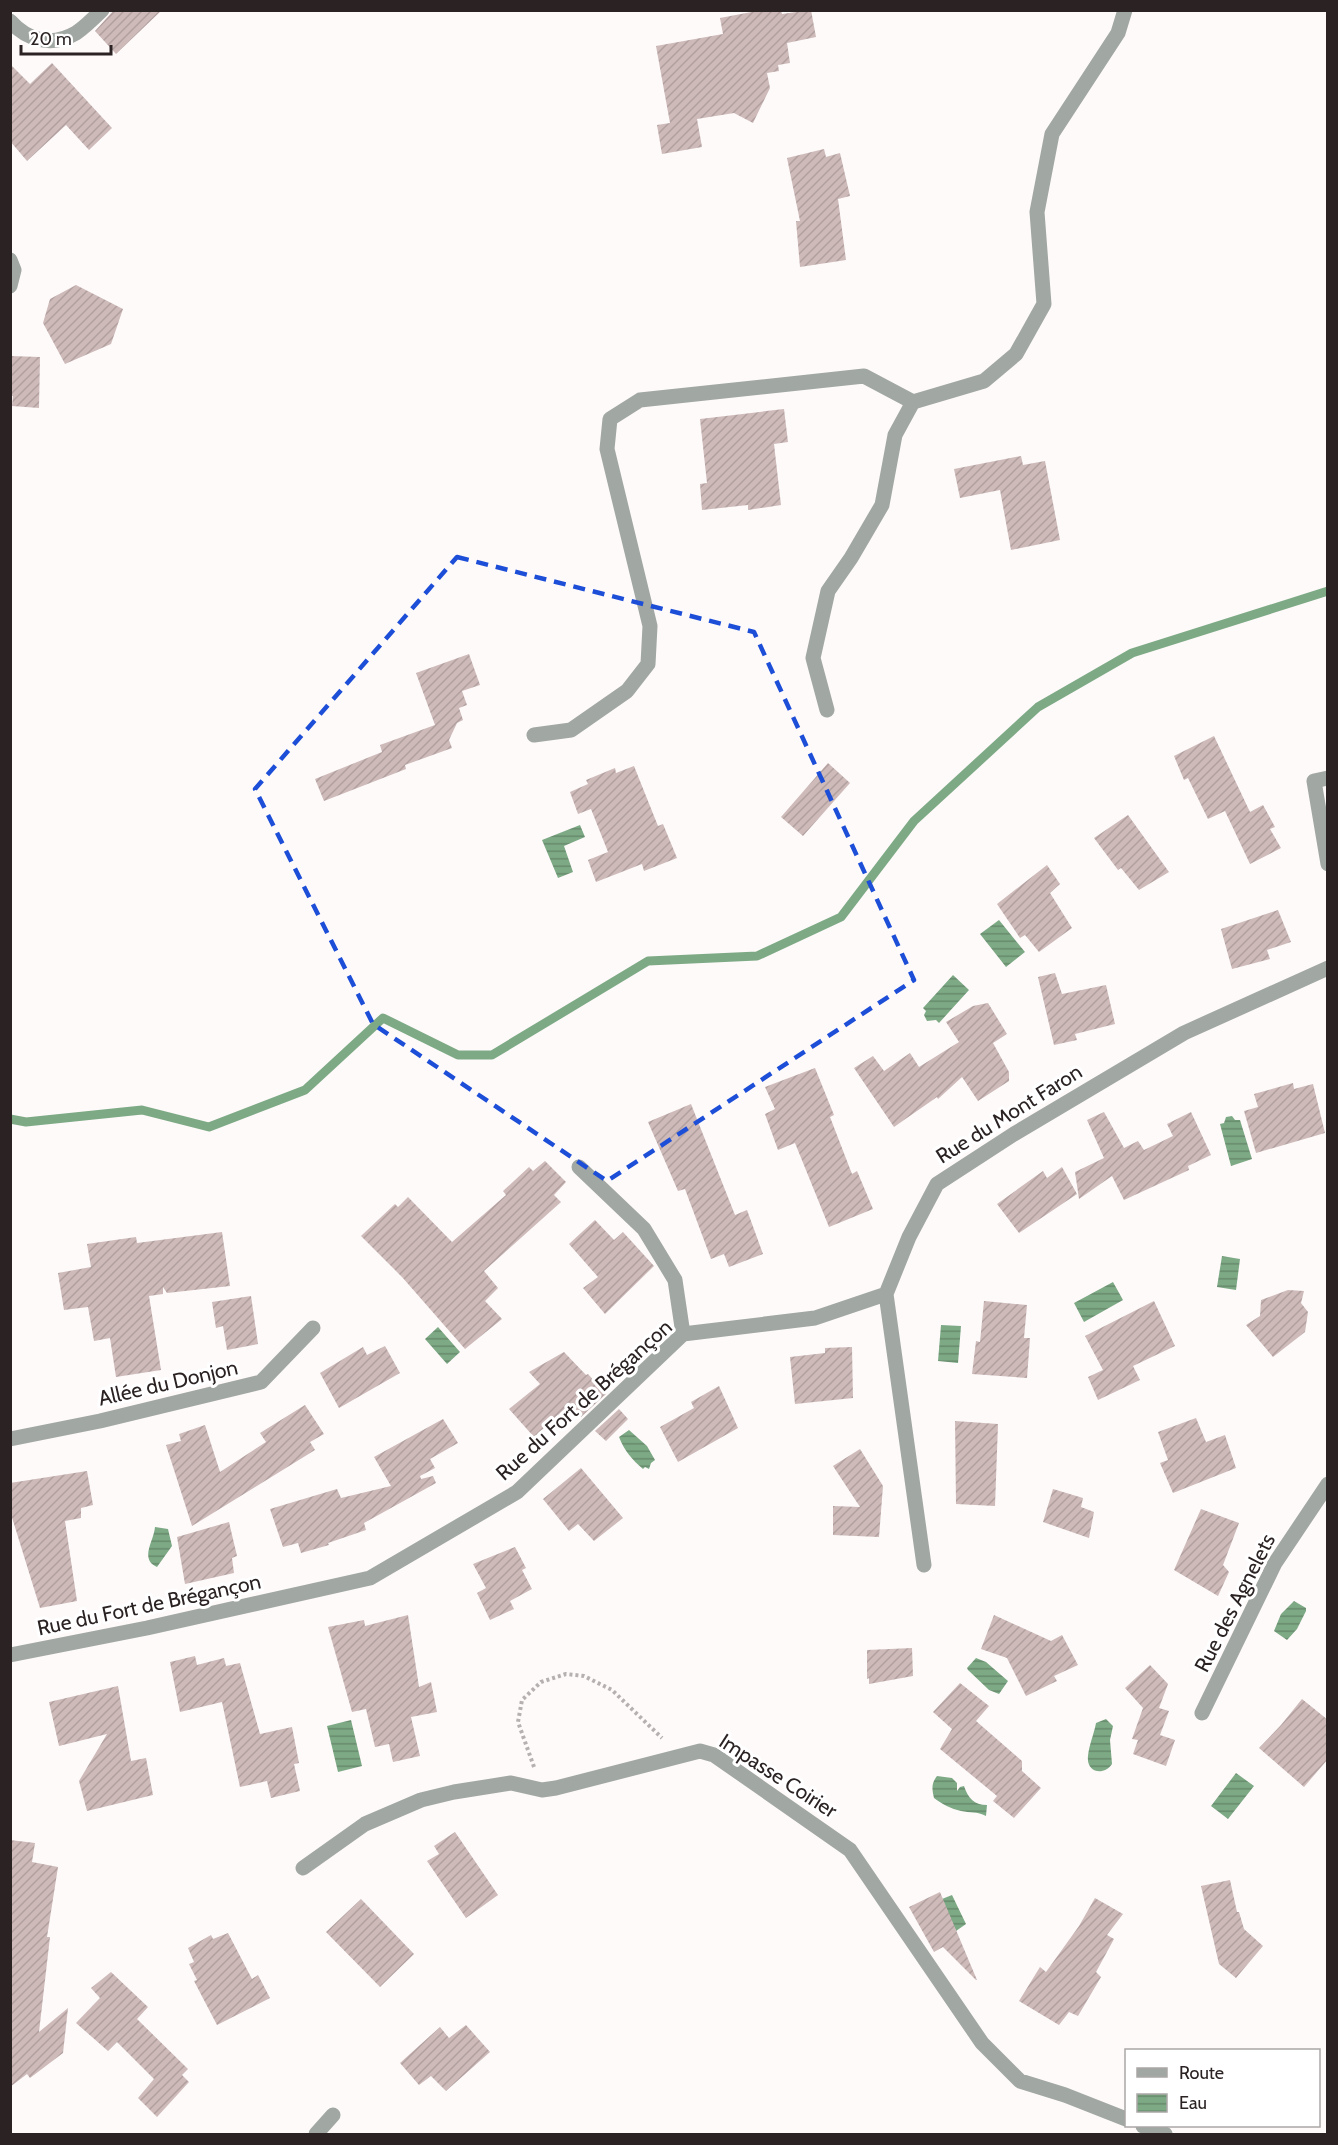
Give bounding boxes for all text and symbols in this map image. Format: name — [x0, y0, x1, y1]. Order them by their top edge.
scale bar — [21, 18, 111, 56]
text: 20 m — [30, 28, 72, 50]
street label: Rue du Mont Faron — [931, 1059, 1086, 1169]
street label: Rue du Fort de Brégançon — [491, 1314, 677, 1485]
street label: Allée du Donjon — [96, 1354, 240, 1412]
street label: Rue des Agnelets — [1189, 1529, 1280, 1676]
street label: Rue du Fort de Brégançon — [35, 1569, 263, 1640]
street label: Impasse Coirier — [715, 1728, 842, 1823]
legend — [1125, 2049, 1320, 2127]
text: Route — [1179, 2062, 1224, 2084]
text: Eau — [1179, 2092, 1207, 2114]

